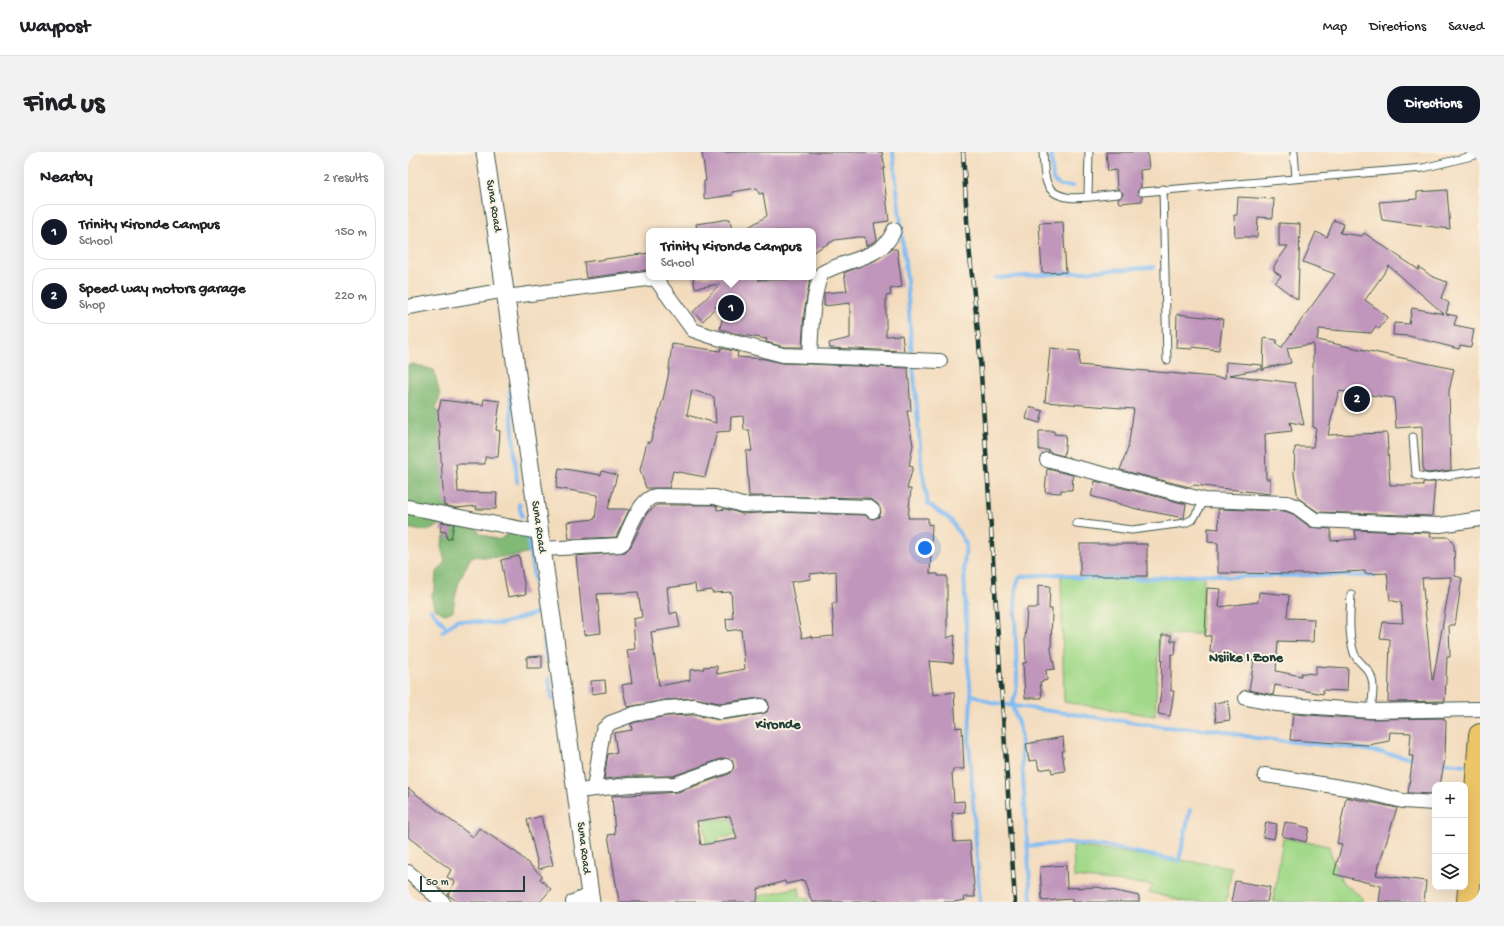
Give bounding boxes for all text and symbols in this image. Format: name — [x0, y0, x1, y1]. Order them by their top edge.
text: Waypost — [20, 16, 90, 39]
text: Map — [1323, 19, 1347, 36]
text: Directions — [1369, 19, 1426, 36]
text: Saved — [1448, 19, 1484, 36]
button: Directions — [1387, 86, 1480, 123]
text: Find us — [24, 88, 104, 121]
text: Nearby — [40, 168, 93, 188]
text: 2 results — [323, 171, 368, 186]
street label: Suna Road — [482, 179, 504, 234]
text: Trinity Kironde Campus — [79, 216, 220, 234]
text: 1 — [51, 225, 57, 240]
text: 150 m — [335, 225, 367, 240]
popup — [646, 228, 816, 280]
text: School — [79, 234, 113, 249]
text: Trinity Kironde Campus — [661, 238, 801, 256]
text: School — [661, 256, 694, 271]
text: Speed way motors garage — [79, 280, 246, 298]
text: 2 — [51, 289, 57, 304]
text: 220 m — [335, 289, 367, 304]
pin: 1 — [718, 293, 744, 323]
text: Shop — [79, 298, 105, 313]
pin: 2 — [1344, 384, 1370, 414]
street label: Suna Road — [527, 500, 549, 555]
your location — [915, 538, 935, 558]
district label: Nsiike I Zone — [1209, 650, 1284, 667]
district label: Kironde — [754, 717, 801, 734]
map controls — [1432, 782, 1468, 890]
button: + — [1432, 782, 1468, 818]
button: − — [1432, 818, 1468, 854]
street label: Suna Road — [573, 821, 593, 876]
button: layers — [1432, 854, 1468, 890]
scale bar — [420, 874, 525, 893]
text: 50 m — [426, 877, 448, 889]

